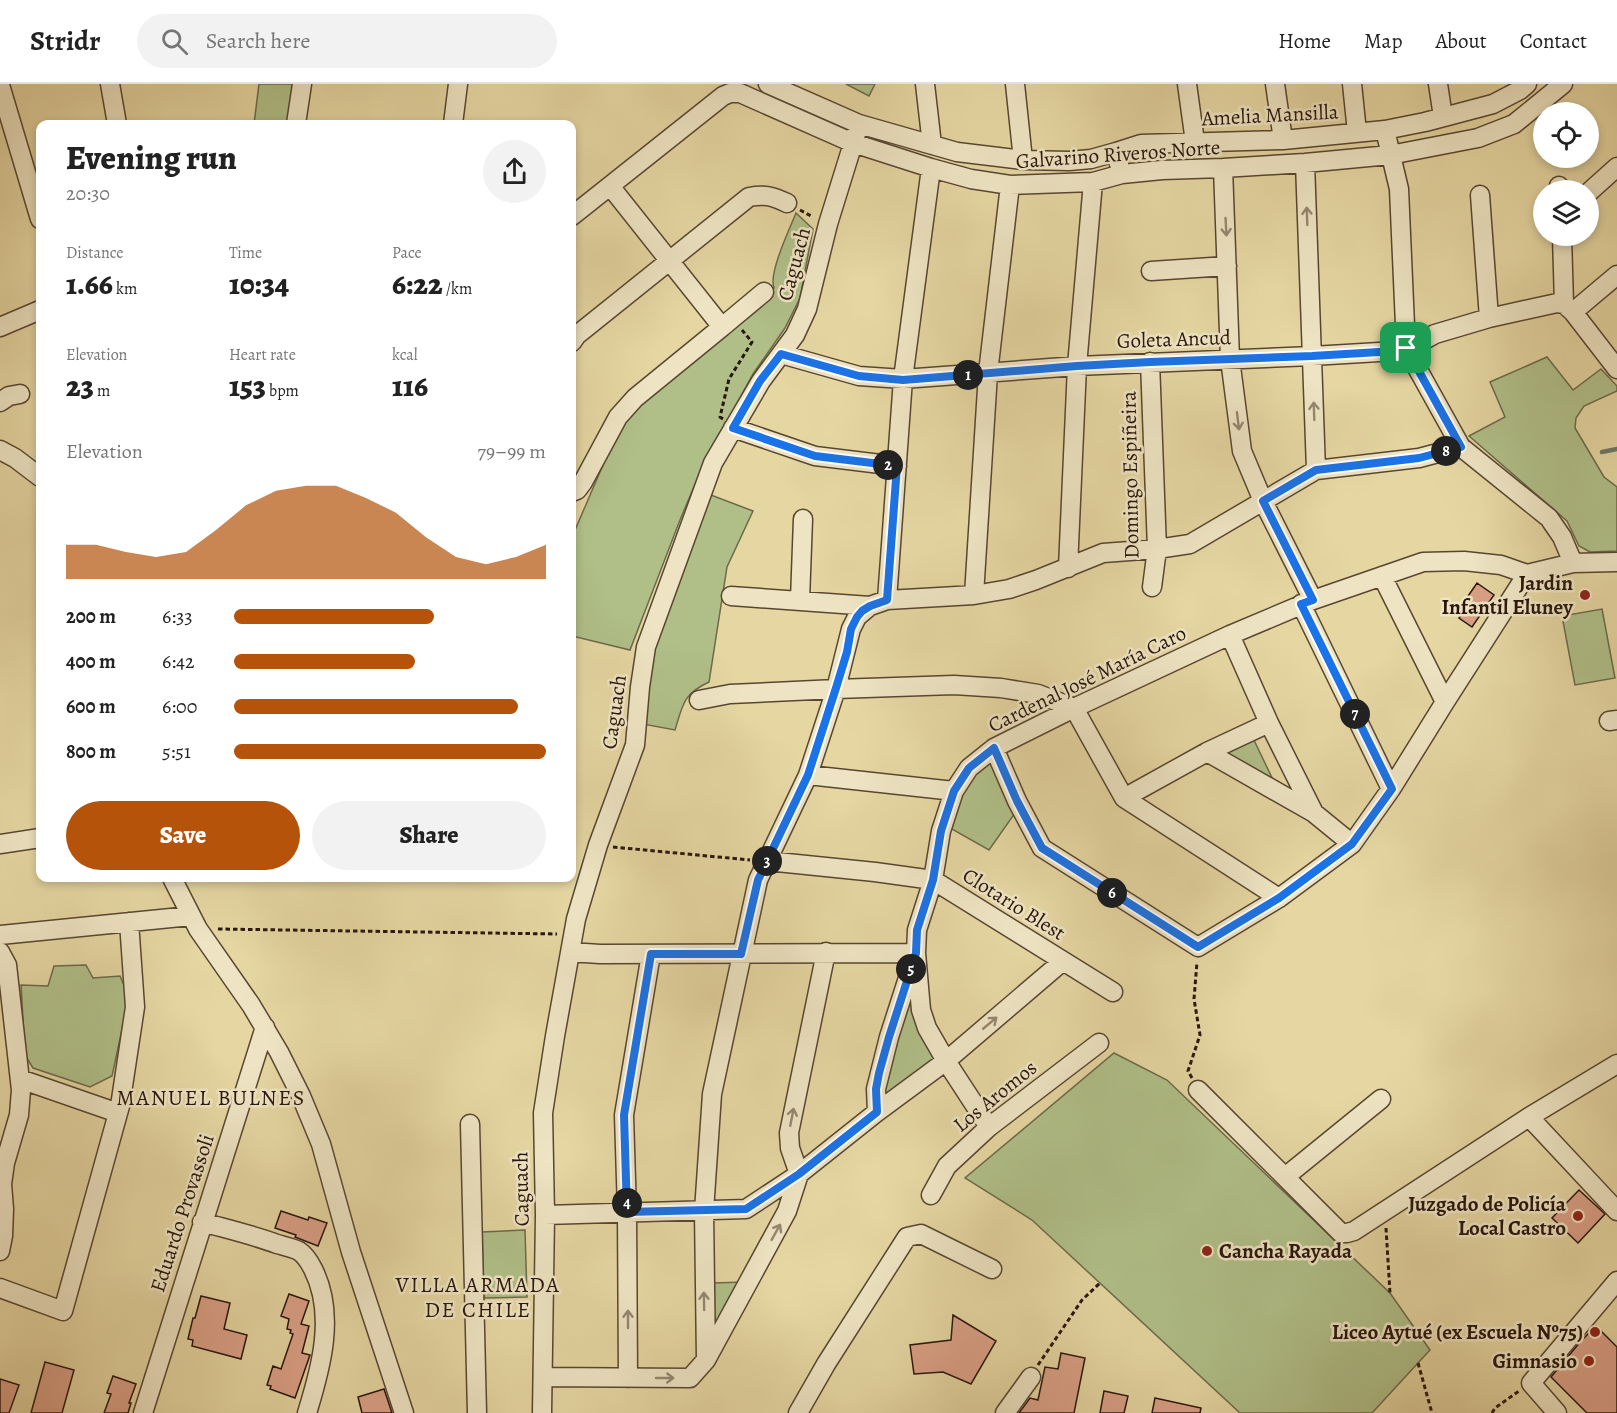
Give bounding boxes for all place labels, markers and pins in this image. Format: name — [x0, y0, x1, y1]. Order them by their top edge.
pin — [1380, 322, 1431, 373]
pin: 1 — [953, 360, 983, 390]
pin: 8 — [1431, 436, 1461, 466]
pin: 2 — [873, 450, 903, 480]
place label: Jardin Infantil Eluney — [1442, 569, 1574, 621]
marker: Jardin Infantil Eluney — [1578, 588, 1592, 602]
pin: 7 — [1340, 699, 1370, 729]
pin: 3 — [752, 846, 782, 876]
pin: 6 — [1097, 878, 1127, 908]
pin: 5 — [896, 954, 926, 984]
pin: 4 — [612, 1188, 642, 1218]
place label: Juzgado de Policía Local Castro — [1408, 1190, 1567, 1242]
marker: Juzgado de Policía Local Castro — [1571, 1209, 1585, 1223]
place label: Cancha Rayada — [1219, 1237, 1353, 1265]
marker: Cancha Rayada — [1200, 1244, 1214, 1258]
place label: Liceo Aytué (ex Escuela Nº75) — [1332, 1318, 1583, 1346]
marker: Liceo Aytué (ex Escuela Nº75) — [1588, 1325, 1602, 1339]
place label: Gimnasio — [1492, 1347, 1577, 1375]
marker: Gimnasio — [1582, 1354, 1596, 1368]

